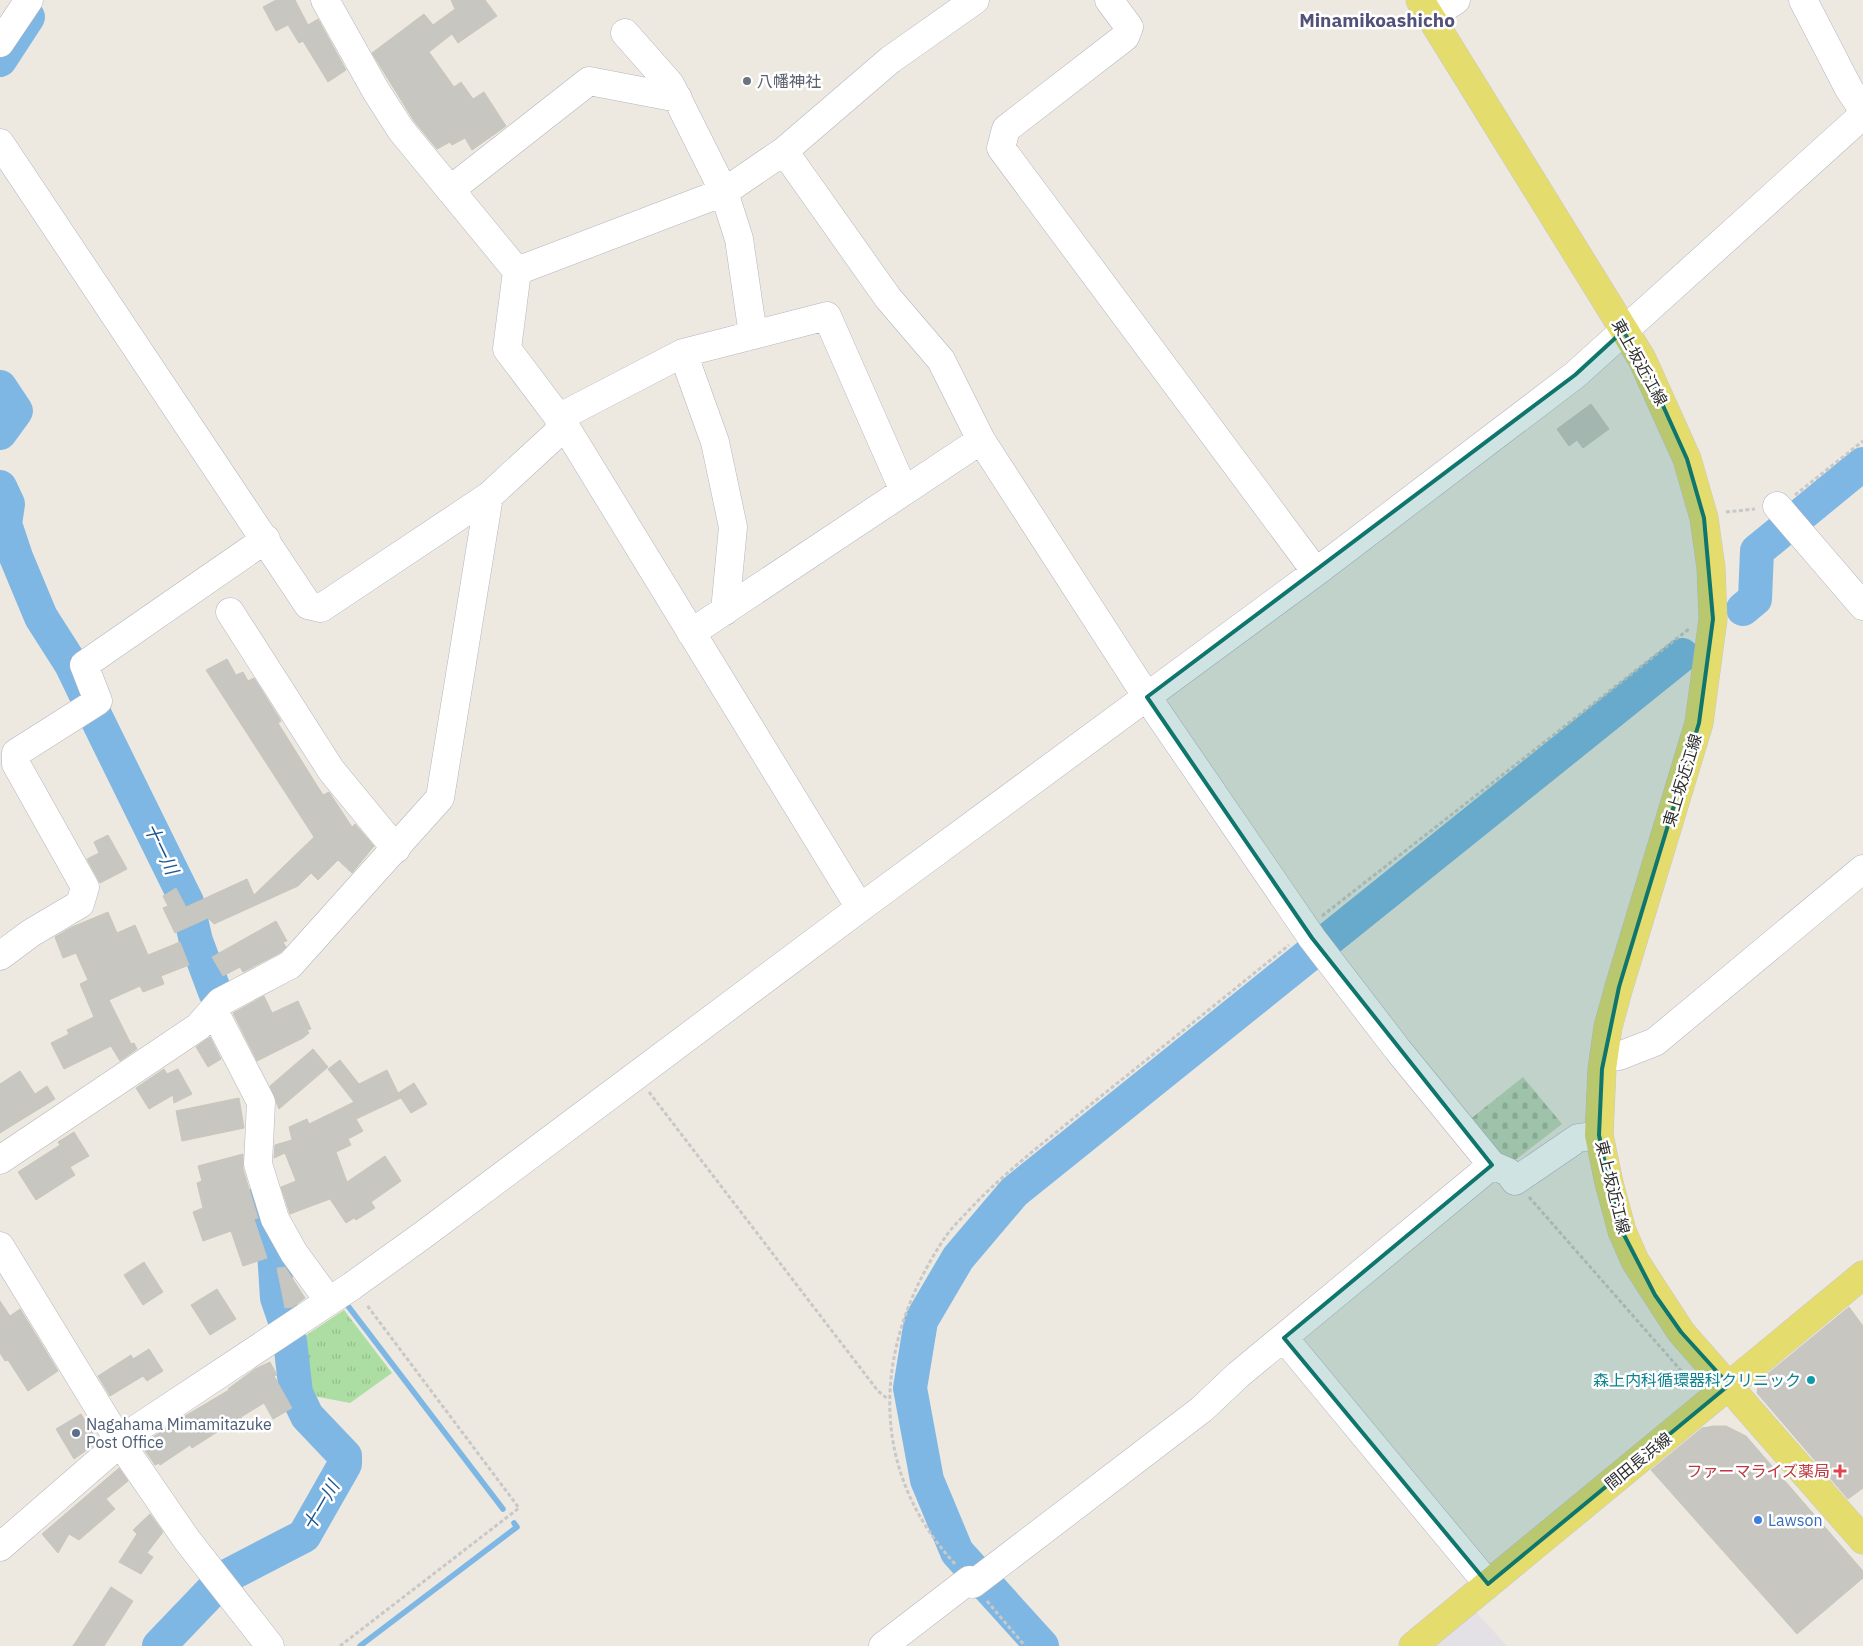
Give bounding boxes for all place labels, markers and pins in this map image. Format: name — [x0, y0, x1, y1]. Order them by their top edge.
place label: 八幡神社 — [757, 71, 821, 91]
marker: 八幡神社 — [741, 75, 753, 87]
place label: 森上内科循環器科クリニック — [1593, 1370, 1801, 1390]
marker: 森上内科循環器科クリニック — [1805, 1374, 1817, 1386]
place label: Nagahama Mimamitazuke Post Office — [86, 1414, 272, 1452]
marker: Nagahama Mimamitazuke Post Office — [70, 1427, 82, 1439]
place label: ファーマライズ薬局 — [1686, 1461, 1830, 1481]
marker: ファーマライズ薬局 — [1834, 1465, 1846, 1477]
place label: Lawson — [1768, 1510, 1823, 1530]
marker: Lawson — [1752, 1514, 1764, 1526]

